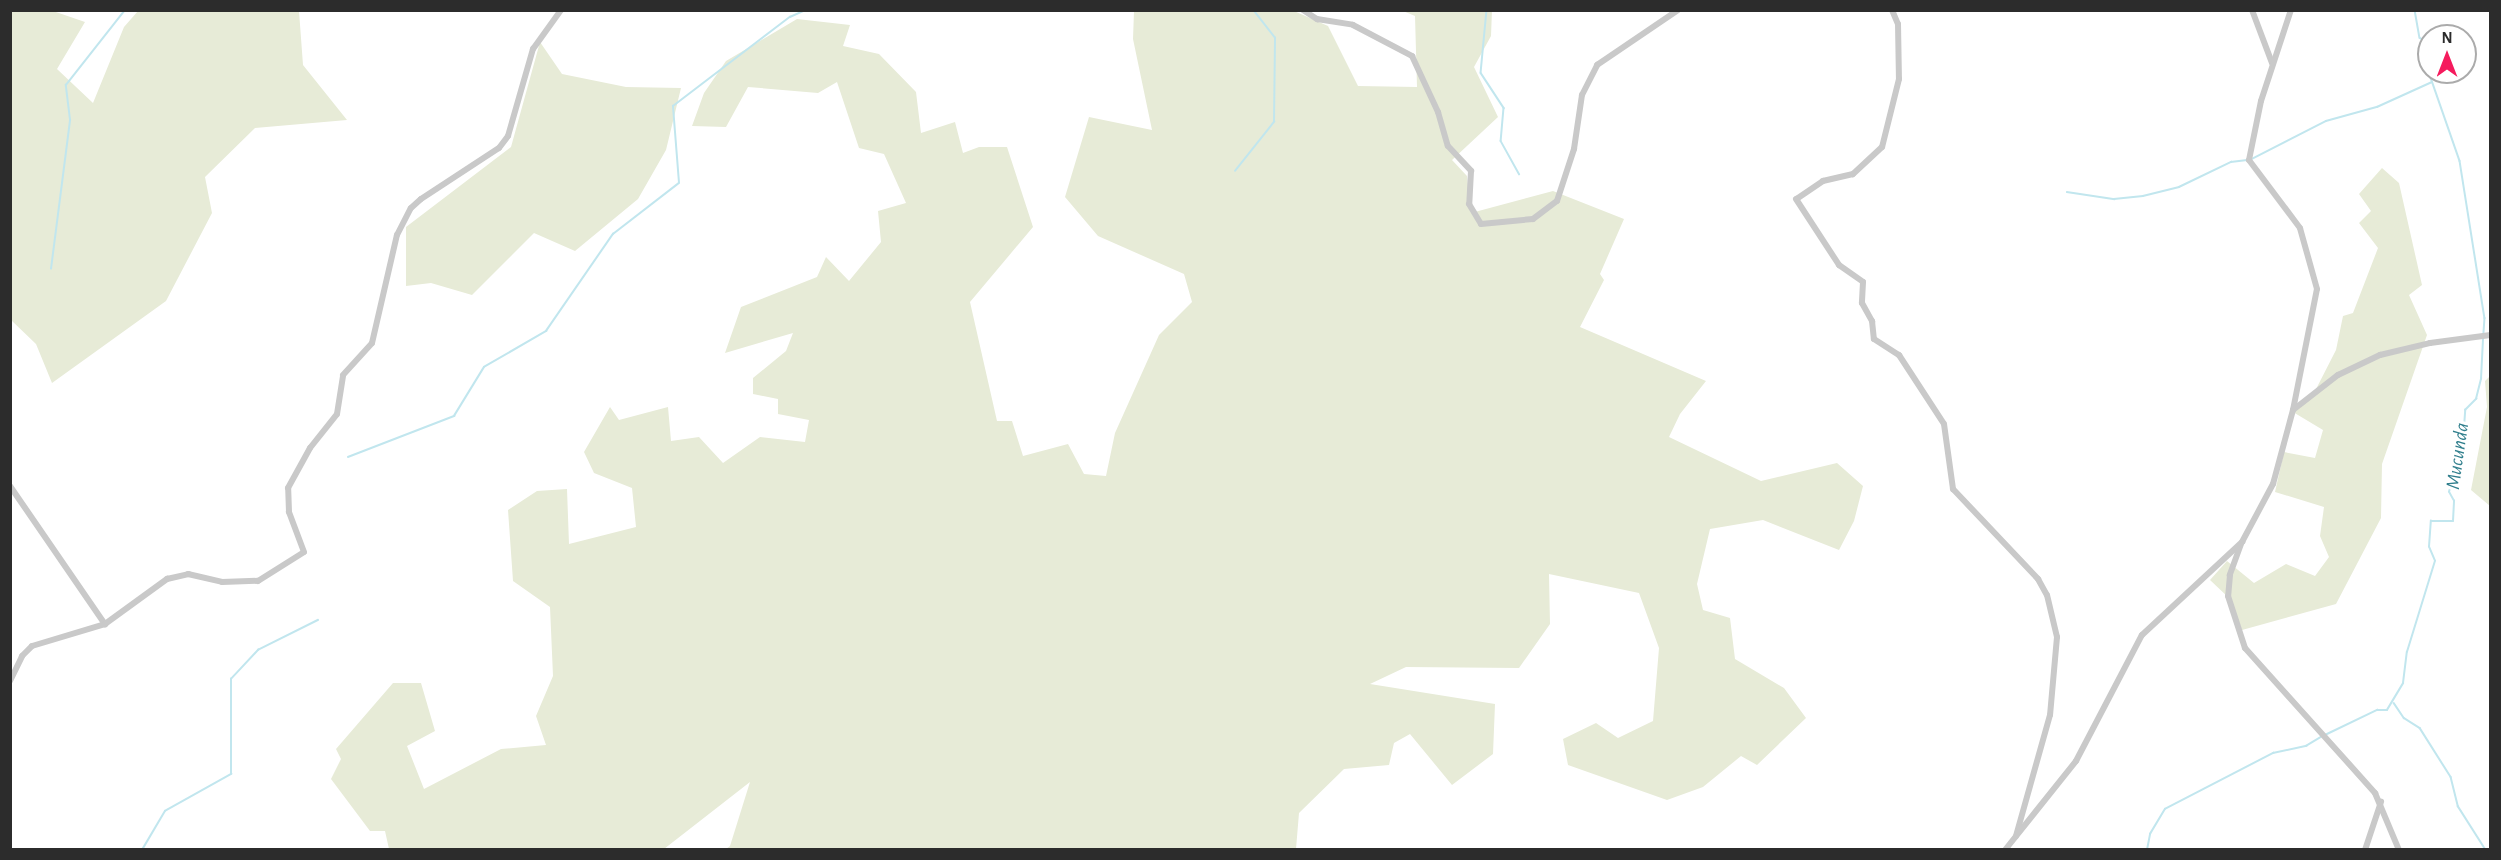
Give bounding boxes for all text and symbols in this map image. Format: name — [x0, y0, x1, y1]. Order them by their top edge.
north arrow — [2417, 24, 2477, 84]
text: N — [2441, 30, 2453, 46]
water label: Mucunda — [2441, 421, 2475, 491]

